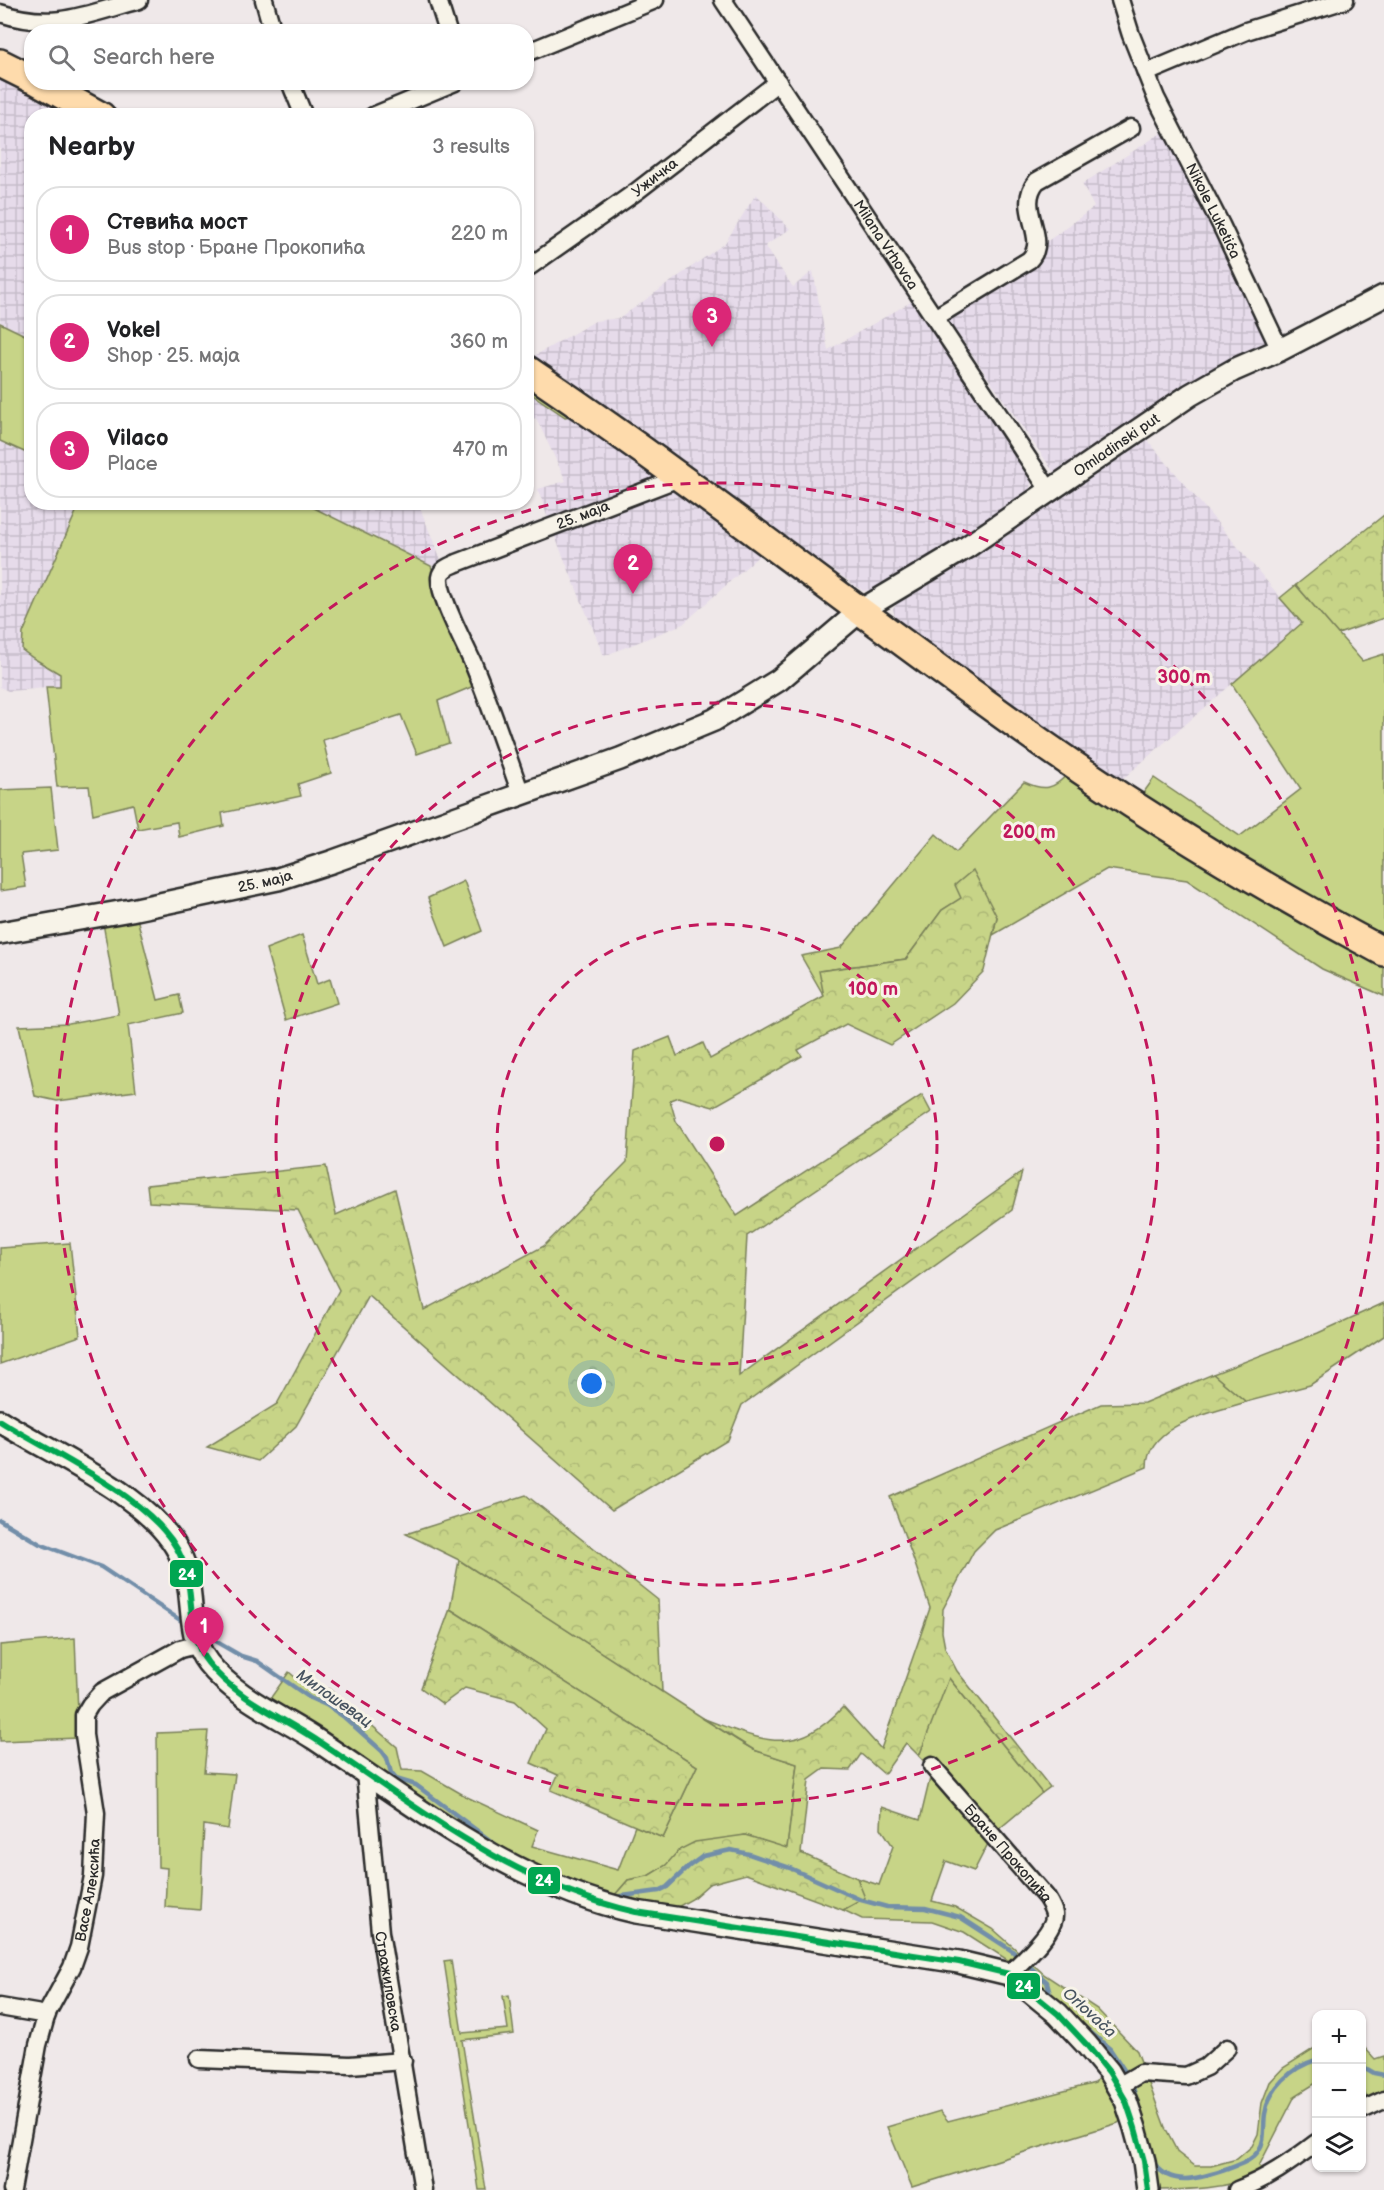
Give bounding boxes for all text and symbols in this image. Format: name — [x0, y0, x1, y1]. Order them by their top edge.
search box — [24, 24, 534, 90]
icon: search — [45, 41, 78, 74]
text: Search here — [93, 44, 215, 71]
text: Nearby — [48, 132, 135, 163]
text: 3 results — [432, 135, 510, 159]
street label: Ужичка — [628, 154, 682, 201]
street label: Nikole Luketića — [1181, 160, 1245, 262]
street label: Milana Vrhovca — [849, 196, 922, 293]
text: Стевића мост — [107, 209, 248, 236]
text: 1 — [65, 222, 74, 246]
text: 220 m — [451, 222, 508, 246]
text: Bus stop · Бране Прокопића — [107, 236, 365, 260]
pin: 3 — [692, 298, 732, 347]
text: Vokel — [107, 317, 161, 344]
text: 2 — [64, 330, 75, 354]
text: 360 m — [450, 330, 508, 354]
text: Shop · 25. маја — [107, 344, 240, 368]
street label: Omladinski put — [1070, 409, 1164, 481]
text: Vilaco — [107, 425, 168, 452]
text: 3 — [64, 438, 75, 462]
text: 470 m — [452, 438, 508, 462]
text: Place — [107, 452, 158, 476]
street label: 25. маја — [553, 496, 612, 534]
pin: 2 — [614, 544, 652, 594]
text: 300 m — [1157, 667, 1211, 688]
text: 200 m — [1002, 822, 1056, 843]
street label: 25. маја — [236, 865, 295, 897]
text: 100 m — [848, 979, 898, 1000]
centre of rings — [707, 1134, 727, 1154]
your location — [577, 1369, 606, 1398]
line badge: 24 — [169, 1559, 204, 1588]
text: 24 — [178, 1566, 197, 1585]
pin: 1 — [184, 1608, 224, 1657]
water label: Милошевац — [292, 1666, 376, 1732]
street label: Бране Прокопића — [960, 1800, 1057, 1906]
street label: Васе Алексића — [71, 1838, 104, 1943]
line badge: 24 — [527, 1866, 561, 1895]
text: 24 — [535, 1872, 554, 1891]
street label: Стражиловска — [371, 1930, 406, 2033]
line badge: 24 — [1006, 1972, 1041, 2000]
text: 24 — [1015, 1978, 1034, 1997]
water label: Orlovača — [1058, 1984, 1120, 2042]
map controls — [1312, 2010, 1366, 2172]
button: + — [1312, 2010, 1366, 2064]
button: − — [1312, 2064, 1366, 2118]
button: layers — [1312, 2118, 1366, 2172]

